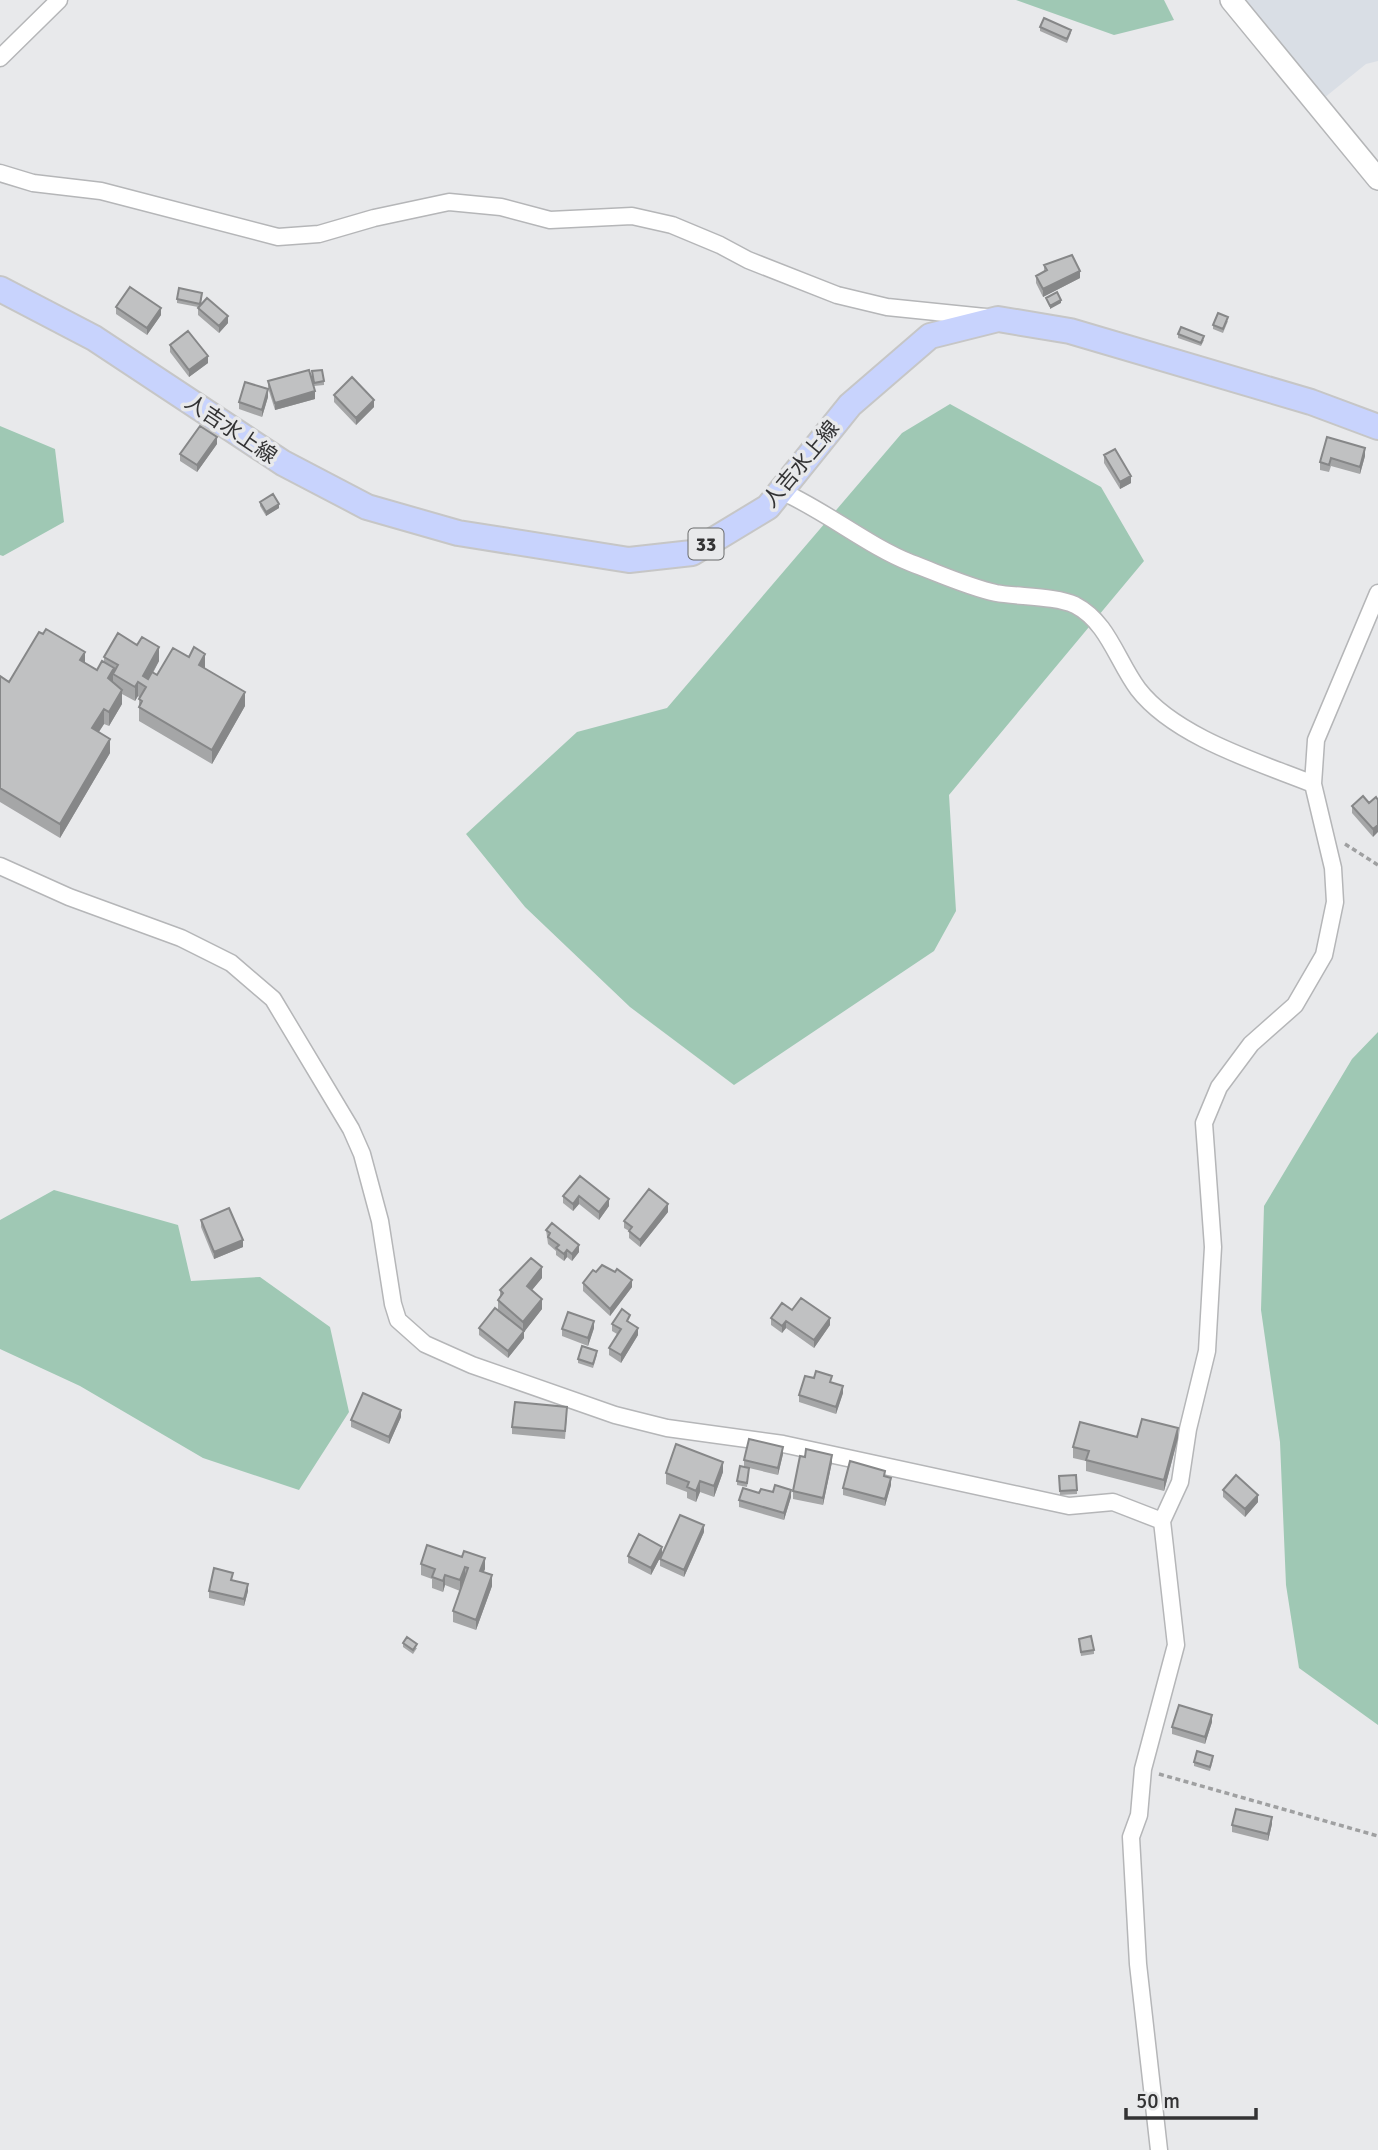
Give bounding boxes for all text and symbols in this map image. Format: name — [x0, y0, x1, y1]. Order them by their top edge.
street label: 人吉水上線 — [180, 389, 282, 469]
street label: 人吉水上線 — [757, 415, 845, 513]
road number: 33 — [688, 528, 724, 559]
scale bar — [1126, 2076, 1256, 2120]
text: 50 m — [1136, 2088, 1180, 2114]

